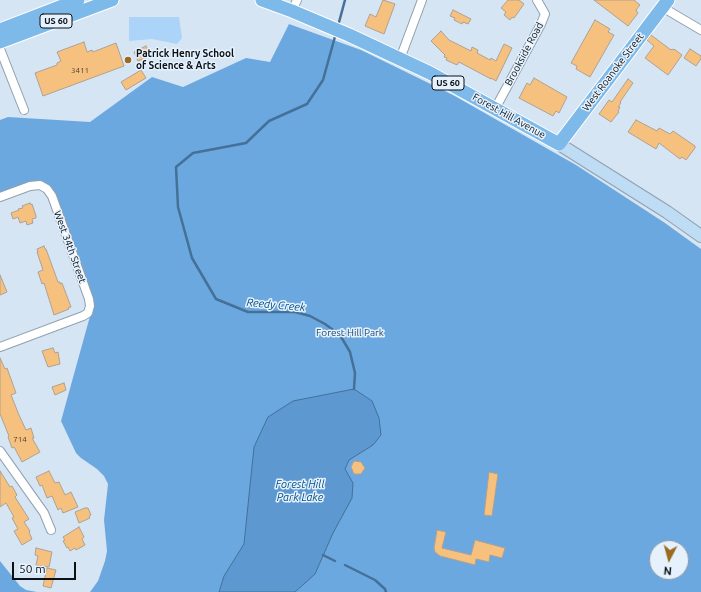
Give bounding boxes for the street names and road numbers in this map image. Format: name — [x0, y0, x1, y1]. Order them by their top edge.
road number: US 60 — [40, 14, 72, 28]
street label: Brookside Road — [502, 20, 546, 88]
street label: West Roanoke Street — [580, 31, 646, 113]
road number: US 60 — [432, 76, 464, 90]
street label: Forest Hill Avenue — [470, 91, 548, 141]
street label: West 34th Street — [51, 209, 89, 285]

